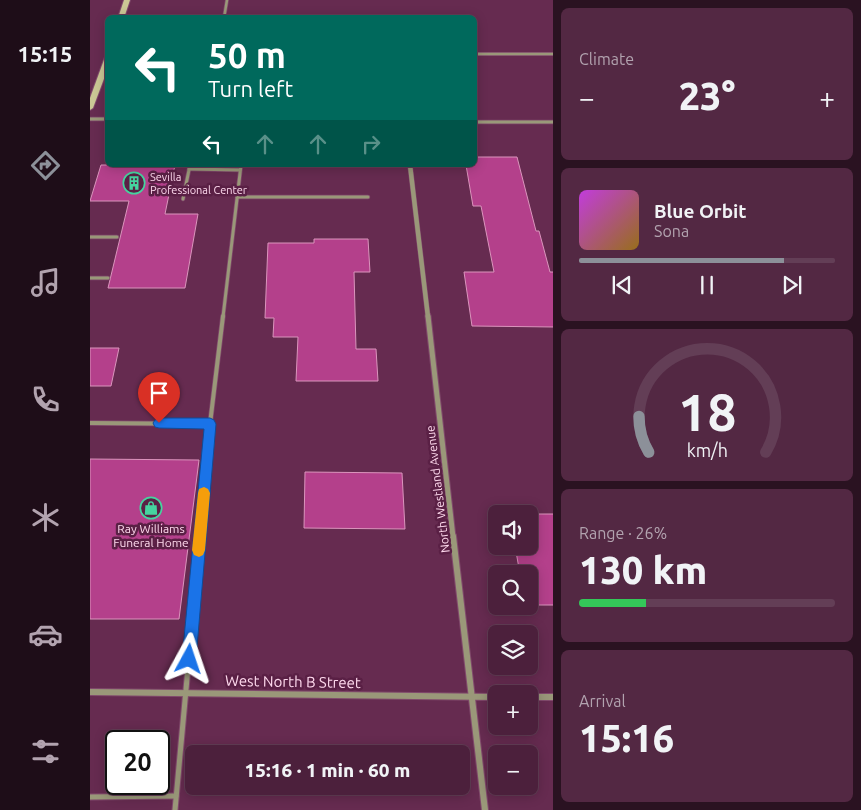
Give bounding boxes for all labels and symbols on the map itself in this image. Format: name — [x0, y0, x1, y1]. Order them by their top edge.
building icon: Sevilla Professional Center — [122, 171, 146, 195]
place label: Sevilla Professional Center — [150, 171, 248, 196]
pin — [138, 372, 180, 423]
street label: North Westland Avenue — [423, 425, 452, 554]
shop icon: Ray Williams Funeral Home — [139, 496, 163, 520]
place label: Ray Williams Funeral Home — [113, 522, 189, 549]
position arrow — [162, 632, 214, 684]
street label: West North B Street — [225, 672, 361, 691]
speed limit sign: 20 — [105, 730, 170, 795]

